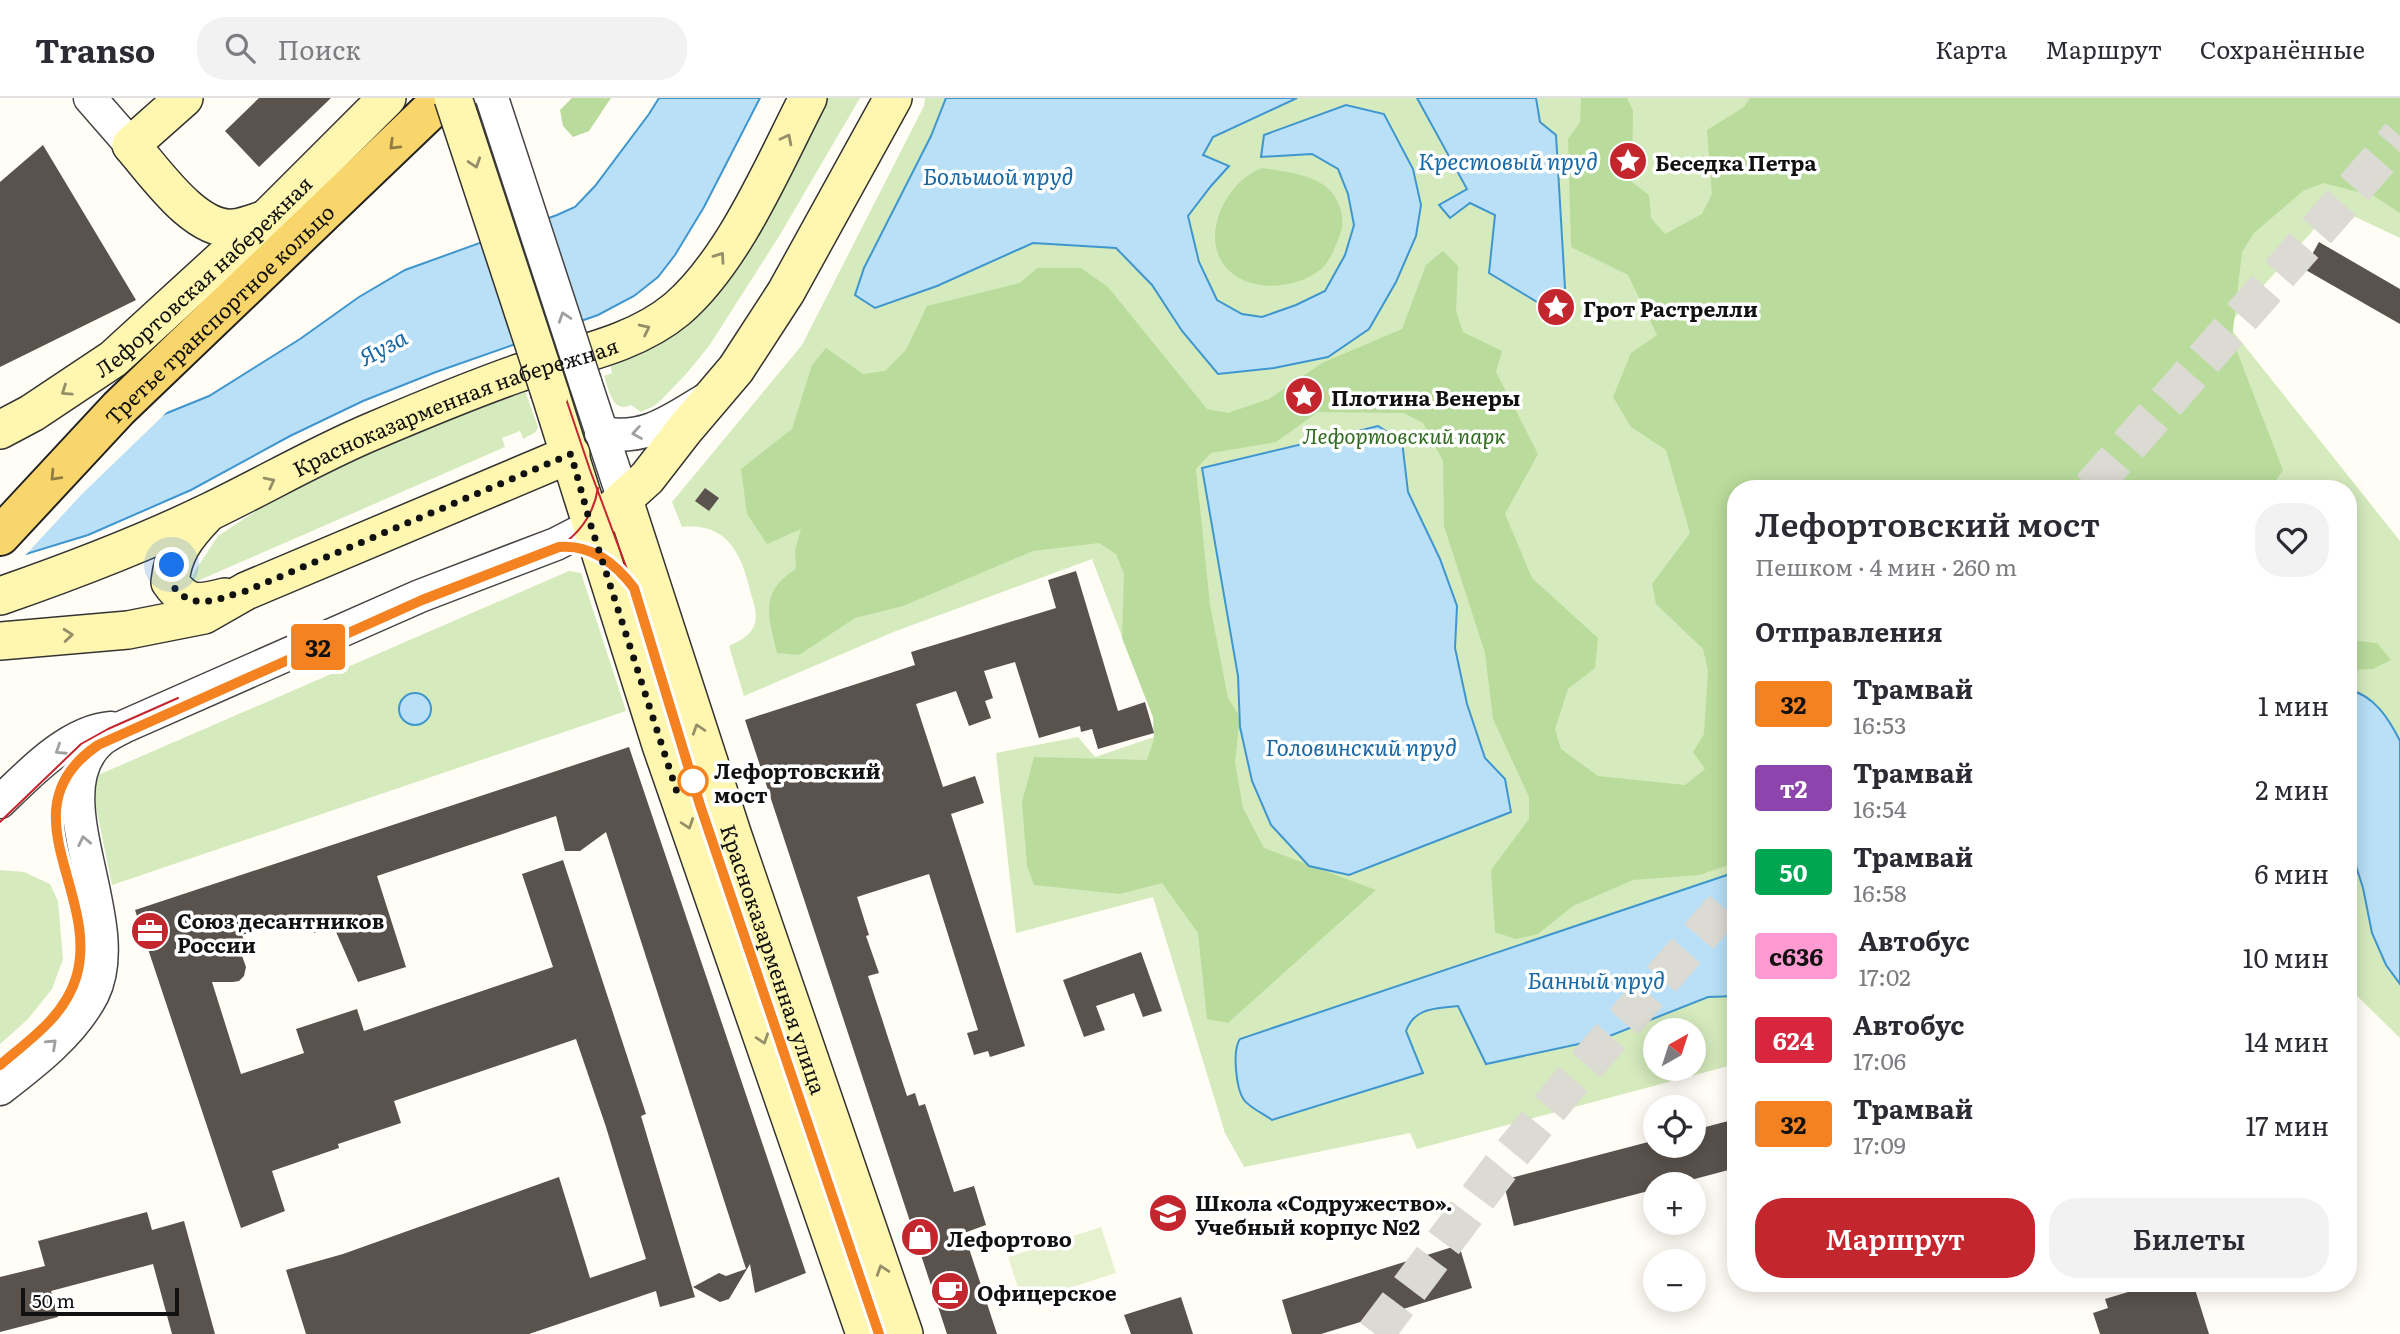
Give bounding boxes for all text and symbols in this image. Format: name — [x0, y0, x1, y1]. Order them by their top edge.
search box — [197, 17, 687, 80]
text: Transo — [35, 24, 155, 73]
icon: search — [221, 29, 259, 67]
text: Поиск — [277, 29, 361, 68]
text: Карта — [1935, 31, 2007, 66]
text: Маршрут — [2045, 31, 2162, 66]
text: Сохранённые — [2200, 31, 2365, 66]
one-way arrow — [778, 134, 792, 147]
one-way arrow — [389, 137, 402, 150]
place icon: Беседка Петра — [1607, 140, 1649, 182]
water label: Крестовый пруд — [1418, 143, 1598, 177]
place label: Беседка Петра — [1655, 146, 1817, 177]
one-way arrow — [466, 156, 481, 168]
water label: Большой пруд — [922, 158, 1074, 192]
street label: Лефортовская набережная — [88, 167, 318, 383]
street label: Третье транспортное кольцо — [96, 196, 340, 431]
one-way arrow — [712, 252, 724, 265]
place icon: Грот Растрелли — [1535, 286, 1577, 328]
place label: Грот Растрелли — [1583, 292, 1758, 323]
one-way arrow — [558, 312, 572, 324]
water label: Яуза — [351, 319, 413, 373]
one-way arrow — [638, 323, 650, 337]
street label: Красноказарменная набережная — [286, 328, 622, 483]
place icon: Плотина Венеры — [1283, 375, 1325, 417]
place label: Плотина Венеры — [1331, 381, 1520, 412]
one-way arrow — [61, 383, 74, 395]
park label: Лефортовский парк — [1302, 419, 1506, 450]
one-way arrow — [631, 425, 643, 440]
one-way arrow — [51, 468, 64, 481]
one-way arrow — [263, 476, 275, 490]
text: Лефортовский мост — [1755, 498, 2100, 547]
button: heart — [2255, 503, 2329, 577]
your location — [154, 547, 189, 582]
text: Пешком · 4 мин · 260 m — [1755, 549, 2017, 583]
text: Отправления — [1755, 611, 1943, 650]
line badge: 32 — [286, 624, 350, 670]
one-way arrow — [63, 628, 74, 643]
text: 32 — [305, 629, 331, 664]
text: Трамвай — [1853, 668, 1973, 707]
text: 1 мин — [2258, 685, 2329, 724]
text: 32 — [1781, 686, 1806, 721]
text: 16:53 — [1853, 707, 1907, 741]
one-way arrow — [692, 724, 706, 736]
water label: Головинский пруд — [1265, 729, 1457, 763]
one-way arrow — [55, 741, 68, 754]
text: Трамвай — [1853, 752, 1973, 791]
place label: Лефортовский мост — [714, 754, 881, 809]
marker: Лефортовский мост — [678, 766, 708, 796]
text: 2 мин — [2255, 769, 2329, 808]
text: т2 — [1780, 770, 1807, 805]
text: 16:54 — [1853, 791, 1907, 825]
one-way arrow — [680, 817, 694, 829]
street label: Красноказарменная улица — [715, 820, 836, 1099]
one-way arrow — [77, 835, 92, 847]
text: Трамвай — [1853, 836, 1973, 875]
text: 6 мин — [2255, 853, 2329, 892]
text: 50 — [1780, 854, 1807, 889]
text: 16:58 — [1853, 875, 1907, 909]
place label: Союз десантников России — [177, 904, 384, 959]
office icon: Союз десантников России — [129, 910, 171, 952]
text: Автобус — [1858, 920, 1970, 959]
text: 10 мин — [2243, 937, 2329, 976]
text: с636 — [1769, 938, 1823, 973]
text: 17:02 — [1858, 959, 1911, 993]
water label: Банный пруд — [1527, 962, 1665, 996]
text: Автобус — [1853, 1004, 1964, 1043]
north arrow — [1643, 1018, 1706, 1082]
map controls — [1643, 1018, 1706, 1312]
text: 14 мин — [2245, 1021, 2329, 1060]
text: 624 — [1773, 1022, 1814, 1057]
one-way arrow — [755, 1032, 769, 1044]
one-way arrow — [44, 1040, 57, 1053]
text: 17:06 — [1853, 1043, 1906, 1077]
text: Трамвай — [1853, 1088, 1973, 1127]
button: locate — [1643, 1095, 1706, 1158]
text: 17 мин — [2245, 1105, 2329, 1144]
text: 32 — [1781, 1106, 1806, 1141]
text: 17:09 — [1853, 1127, 1906, 1161]
button: + — [1643, 1172, 1706, 1235]
place label: Школа «Содружество». Учебный корпус №2 — [1195, 1186, 1453, 1241]
school or university icon: Школа «Содружество». Учебный корпус №2 — [1147, 1192, 1189, 1234]
button: Маршрут — [1755, 1198, 2035, 1278]
button: Билеты — [2049, 1198, 2329, 1278]
shop icon: Лефортово — [899, 1216, 941, 1258]
place label: Лефортово — [947, 1222, 1072, 1253]
button: − — [1643, 1249, 1706, 1312]
one-way arrow — [875, 1264, 890, 1276]
cafe icon: Офицерское — [929, 1270, 971, 1312]
place label: Офицерское — [977, 1276, 1117, 1307]
scale bar — [21, 1285, 178, 1317]
text: 50 m — [32, 1286, 75, 1314]

